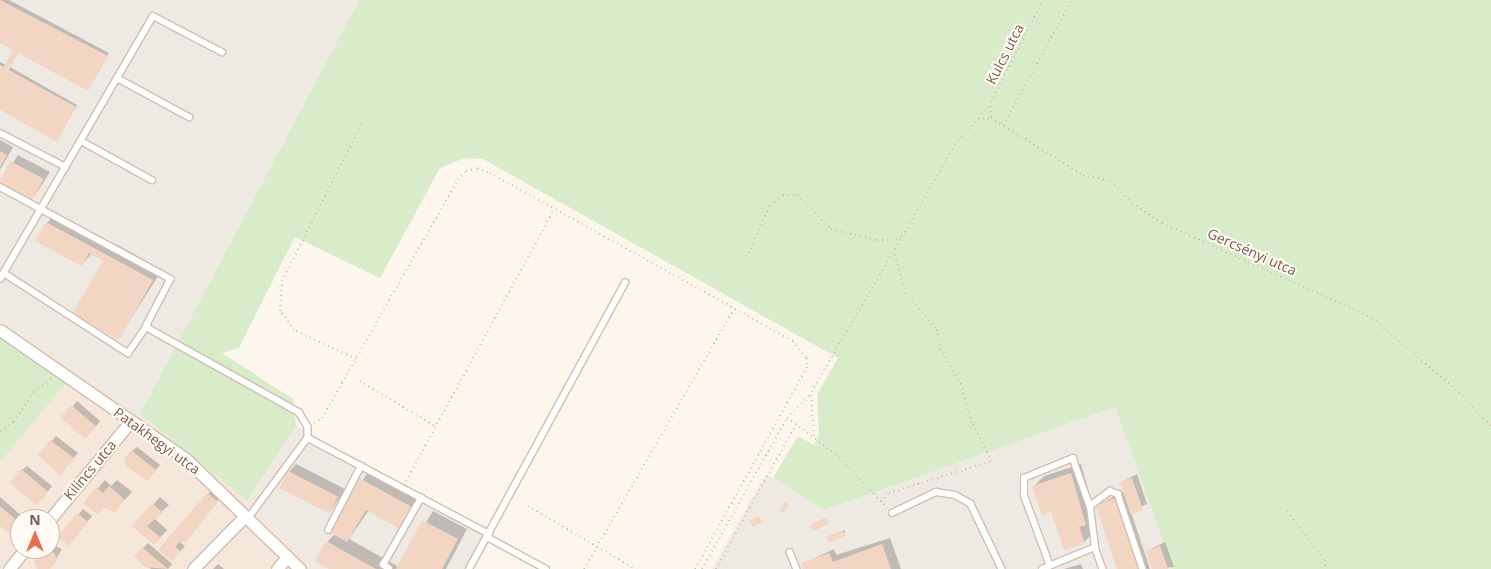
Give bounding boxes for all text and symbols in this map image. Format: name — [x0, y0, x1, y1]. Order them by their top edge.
street label: Kulcs utca — [983, 21, 1027, 87]
street label: Gercsényi utca — [1205, 225, 1299, 279]
street label: Patakhegyi utca — [111, 404, 203, 478]
street label: Kilincs utca — [60, 437, 120, 503]
north arrow — [10, 509, 60, 559]
text: N — [29, 510, 41, 529]

